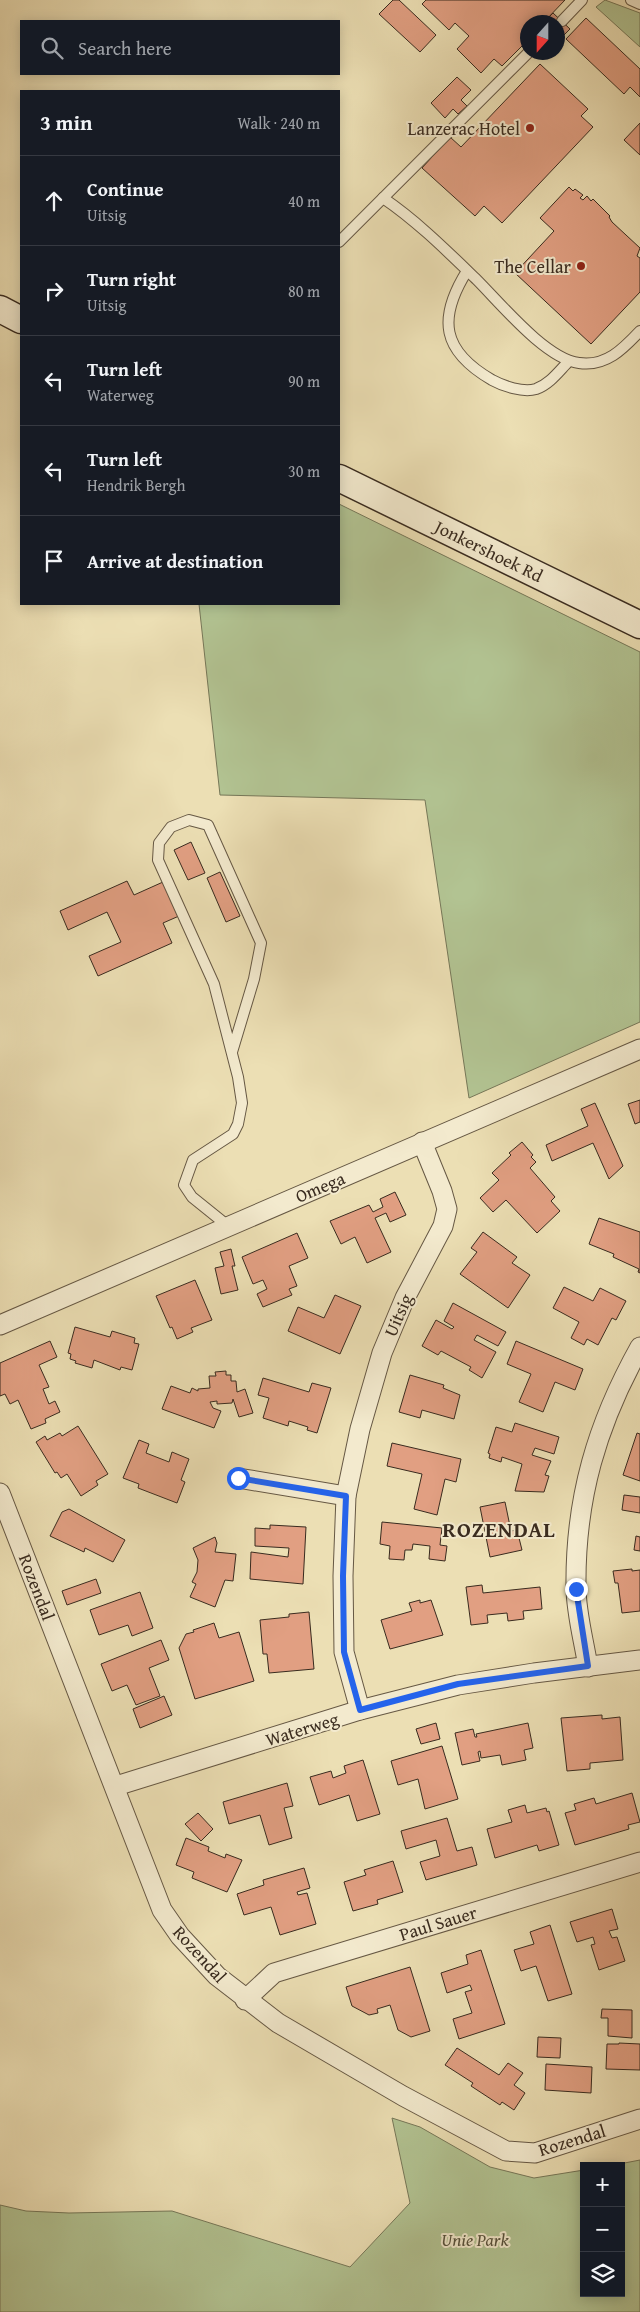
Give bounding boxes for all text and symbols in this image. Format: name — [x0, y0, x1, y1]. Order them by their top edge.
north arrow — [520, 15, 565, 60]
search box — [20, 20, 340, 75]
icon: search — [38, 34, 66, 62]
text: Search here — [78, 34, 172, 62]
text: 3 min — [40, 107, 92, 138]
text: Walk · 240 m — [237, 111, 320, 135]
place label: Lanzerac Hotel — [408, 115, 520, 142]
marker: Lanzerac Hotel — [524, 122, 536, 134]
text: Continue — [87, 175, 164, 203]
icon: ahead — [40, 187, 68, 215]
text: 40 m — [288, 189, 320, 213]
text: Uitsig — [87, 203, 126, 227]
place label: The Cellar — [494, 253, 572, 280]
marker: The Cellar — [575, 260, 587, 272]
text: Turn right — [87, 265, 176, 293]
icon: right — [40, 277, 68, 305]
text: 80 m — [288, 279, 320, 303]
text: Uitsig — [87, 293, 126, 317]
text: Turn left — [87, 355, 162, 383]
icon: left — [40, 367, 68, 395]
text: 90 m — [288, 369, 320, 393]
text: Waterweg — [87, 383, 154, 407]
text: Turn left — [87, 445, 162, 473]
icon: left — [40, 457, 68, 485]
text: 30 m — [288, 459, 320, 483]
text: Hendrik Bergh — [87, 473, 186, 497]
street label: Jonkershoek Rd — [428, 512, 548, 589]
icon: arrive — [40, 547, 68, 575]
text: Arrive at destination — [87, 547, 263, 575]
street label: Omega — [291, 1164, 349, 1210]
street label: Uitsig — [377, 1289, 419, 1341]
route start — [227, 1467, 250, 1490]
district label: ROZENDAL — [442, 1513, 556, 1545]
street label: Rozendal — [12, 1550, 62, 1624]
route end — [565, 1578, 588, 1601]
street label: Waterweg — [262, 1705, 342, 1753]
street label: Paul Sauer — [396, 1898, 481, 1948]
street label: Rozendal — [167, 1919, 233, 1989]
street label: Rozendal — [535, 2117, 609, 2163]
map controls — [580, 2162, 625, 2297]
button: + — [580, 2162, 625, 2207]
button: − — [580, 2207, 625, 2252]
park label: Unie Park — [441, 2226, 510, 2253]
button: layers — [580, 2252, 625, 2297]

